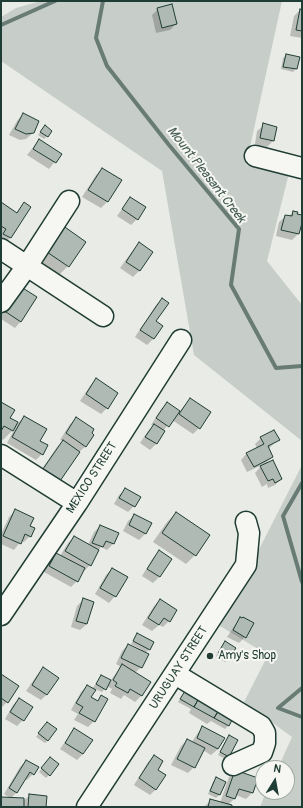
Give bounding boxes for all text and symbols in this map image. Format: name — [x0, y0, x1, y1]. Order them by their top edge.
water label: Mount Pleasant Creek — [163, 124, 249, 226]
street label: MEXICO STREET — [64, 440, 120, 516]
street label: URUGUAY STREET — [147, 624, 211, 712]
place label: Amy's Shop — [218, 649, 276, 663]
marker: Amy's Shop — [205, 651, 215, 661]
north arrow — [255, 760, 295, 800]
text: N — [272, 762, 282, 776]

